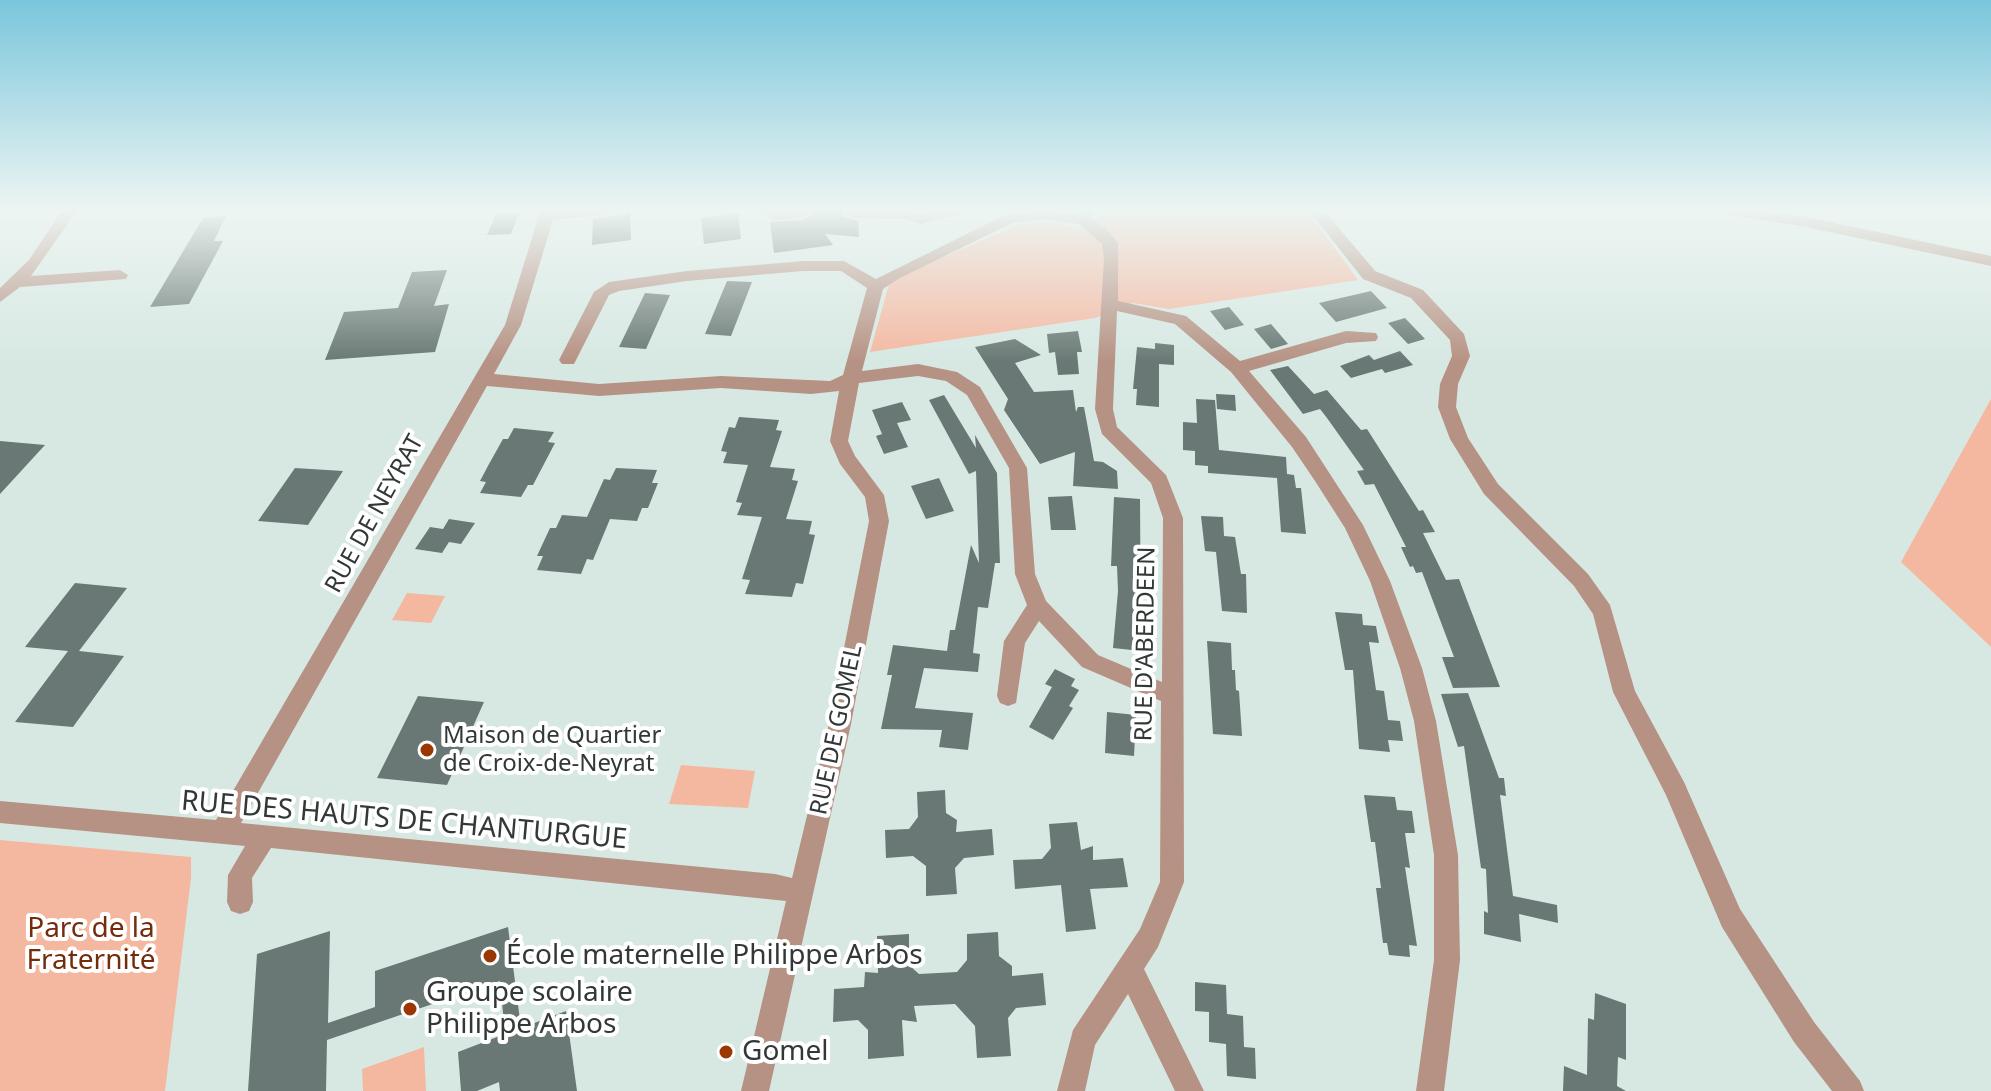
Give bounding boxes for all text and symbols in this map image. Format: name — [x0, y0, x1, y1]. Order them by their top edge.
street label: RUE DE NEYRAT — [320, 430, 430, 598]
street label: RUE D'ABERDEEN — [1130, 546, 1162, 742]
street label: RUE DE GOMEL — [805, 642, 869, 818]
place label: Maison de Quartier de Croix-de-Neyrat — [443, 722, 661, 778]
marker: Maison de Quartier de Croix-de-Neyrat — [418, 741, 436, 759]
street label: RUE DES HAUTS DE CHANTURGUE — [180, 785, 628, 857]
park label: Parc de la Fraternité — [26, 912, 156, 978]
place label: École maternelle Philippe Arbos — [506, 939, 923, 973]
marker: École maternelle Philippe Arbos — [481, 947, 499, 965]
place label: Groupe scolaire Philippe Arbos — [426, 976, 633, 1042]
marker: Groupe scolaire Philippe Arbos — [401, 1000, 419, 1018]
place label: Gomel — [742, 1035, 829, 1069]
marker: Gomel — [717, 1043, 735, 1061]

